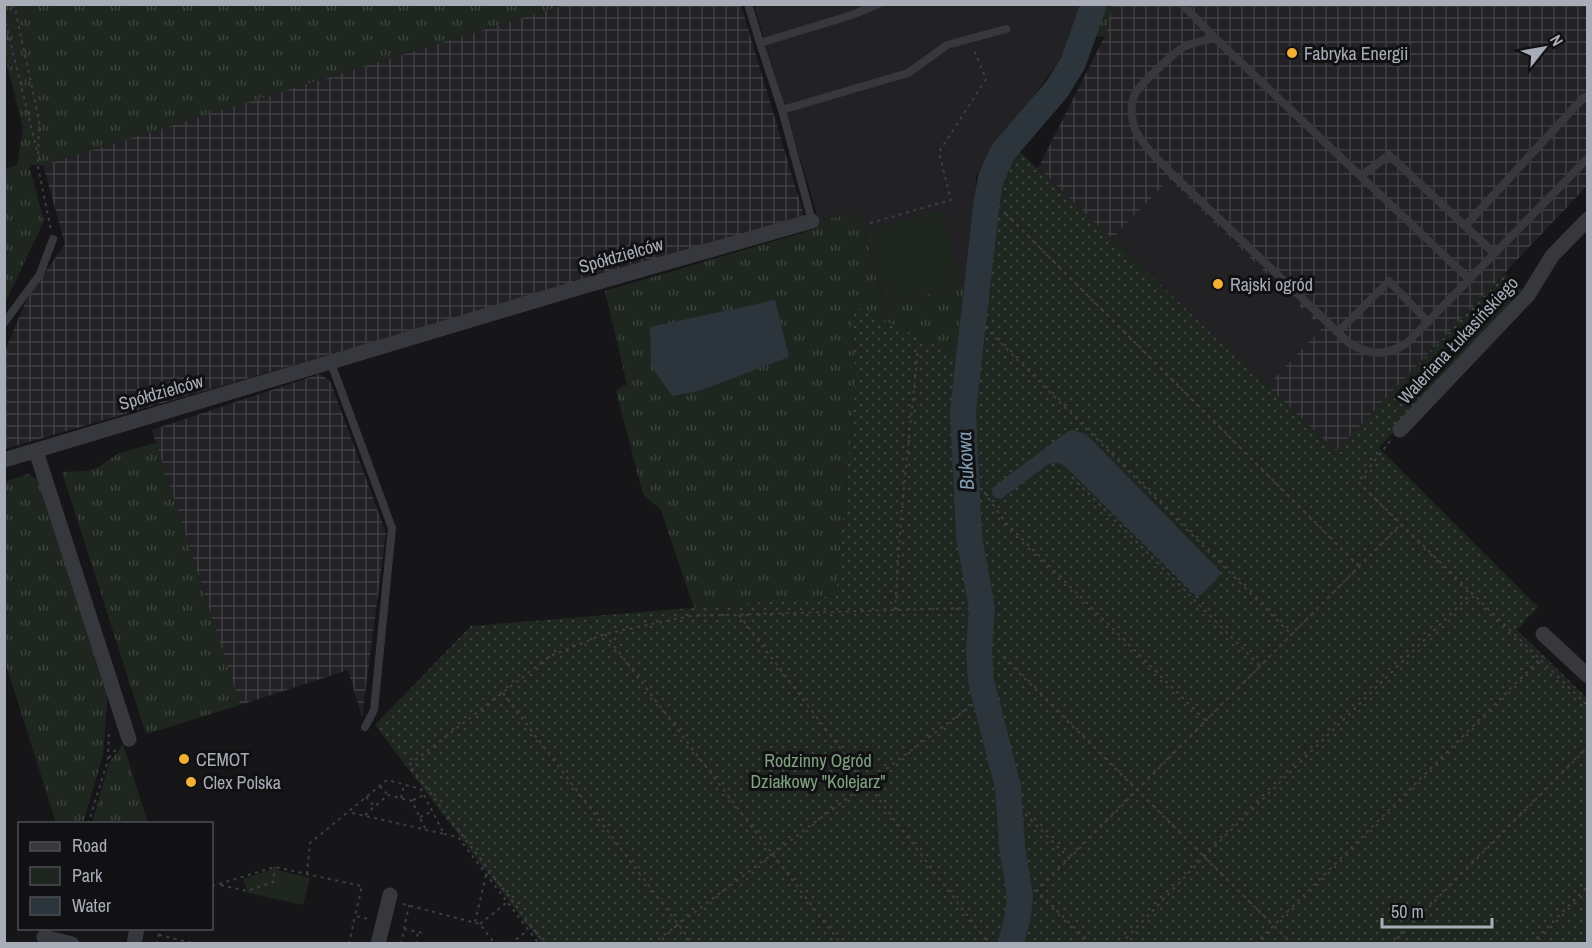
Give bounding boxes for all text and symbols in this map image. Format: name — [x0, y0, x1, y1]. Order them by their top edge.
north arrow — [1514, 18, 1574, 78]
text: N — [1545, 31, 1569, 50]
place label: Fabryka Energii — [1304, 41, 1408, 66]
marker: Fabryka Energii — [1285, 46, 1299, 60]
street label: Spółdzielców — [576, 231, 667, 279]
street label: Waleriana Łukasińskiego — [1392, 271, 1524, 409]
place label: Rajski ogród — [1230, 272, 1313, 297]
marker: Rajski ogród — [1211, 277, 1225, 291]
street label: Spółdzielców — [116, 368, 207, 416]
water label: Bukowa — [950, 431, 980, 491]
place label: CEMOT — [196, 747, 249, 772]
park label: Rodzinny Ogród Działkowy "Kolejarz" — [750, 748, 886, 794]
marker: CEMOT — [177, 752, 191, 766]
place label: Clex Polska — [203, 770, 281, 795]
marker: Clex Polska — [184, 775, 198, 789]
legend — [18, 822, 213, 930]
text: Road — [72, 833, 107, 858]
text: Park — [72, 863, 103, 888]
scale bar — [1382, 891, 1492, 929]
text: Water — [72, 893, 111, 918]
text: 50 m — [1391, 899, 1424, 924]

